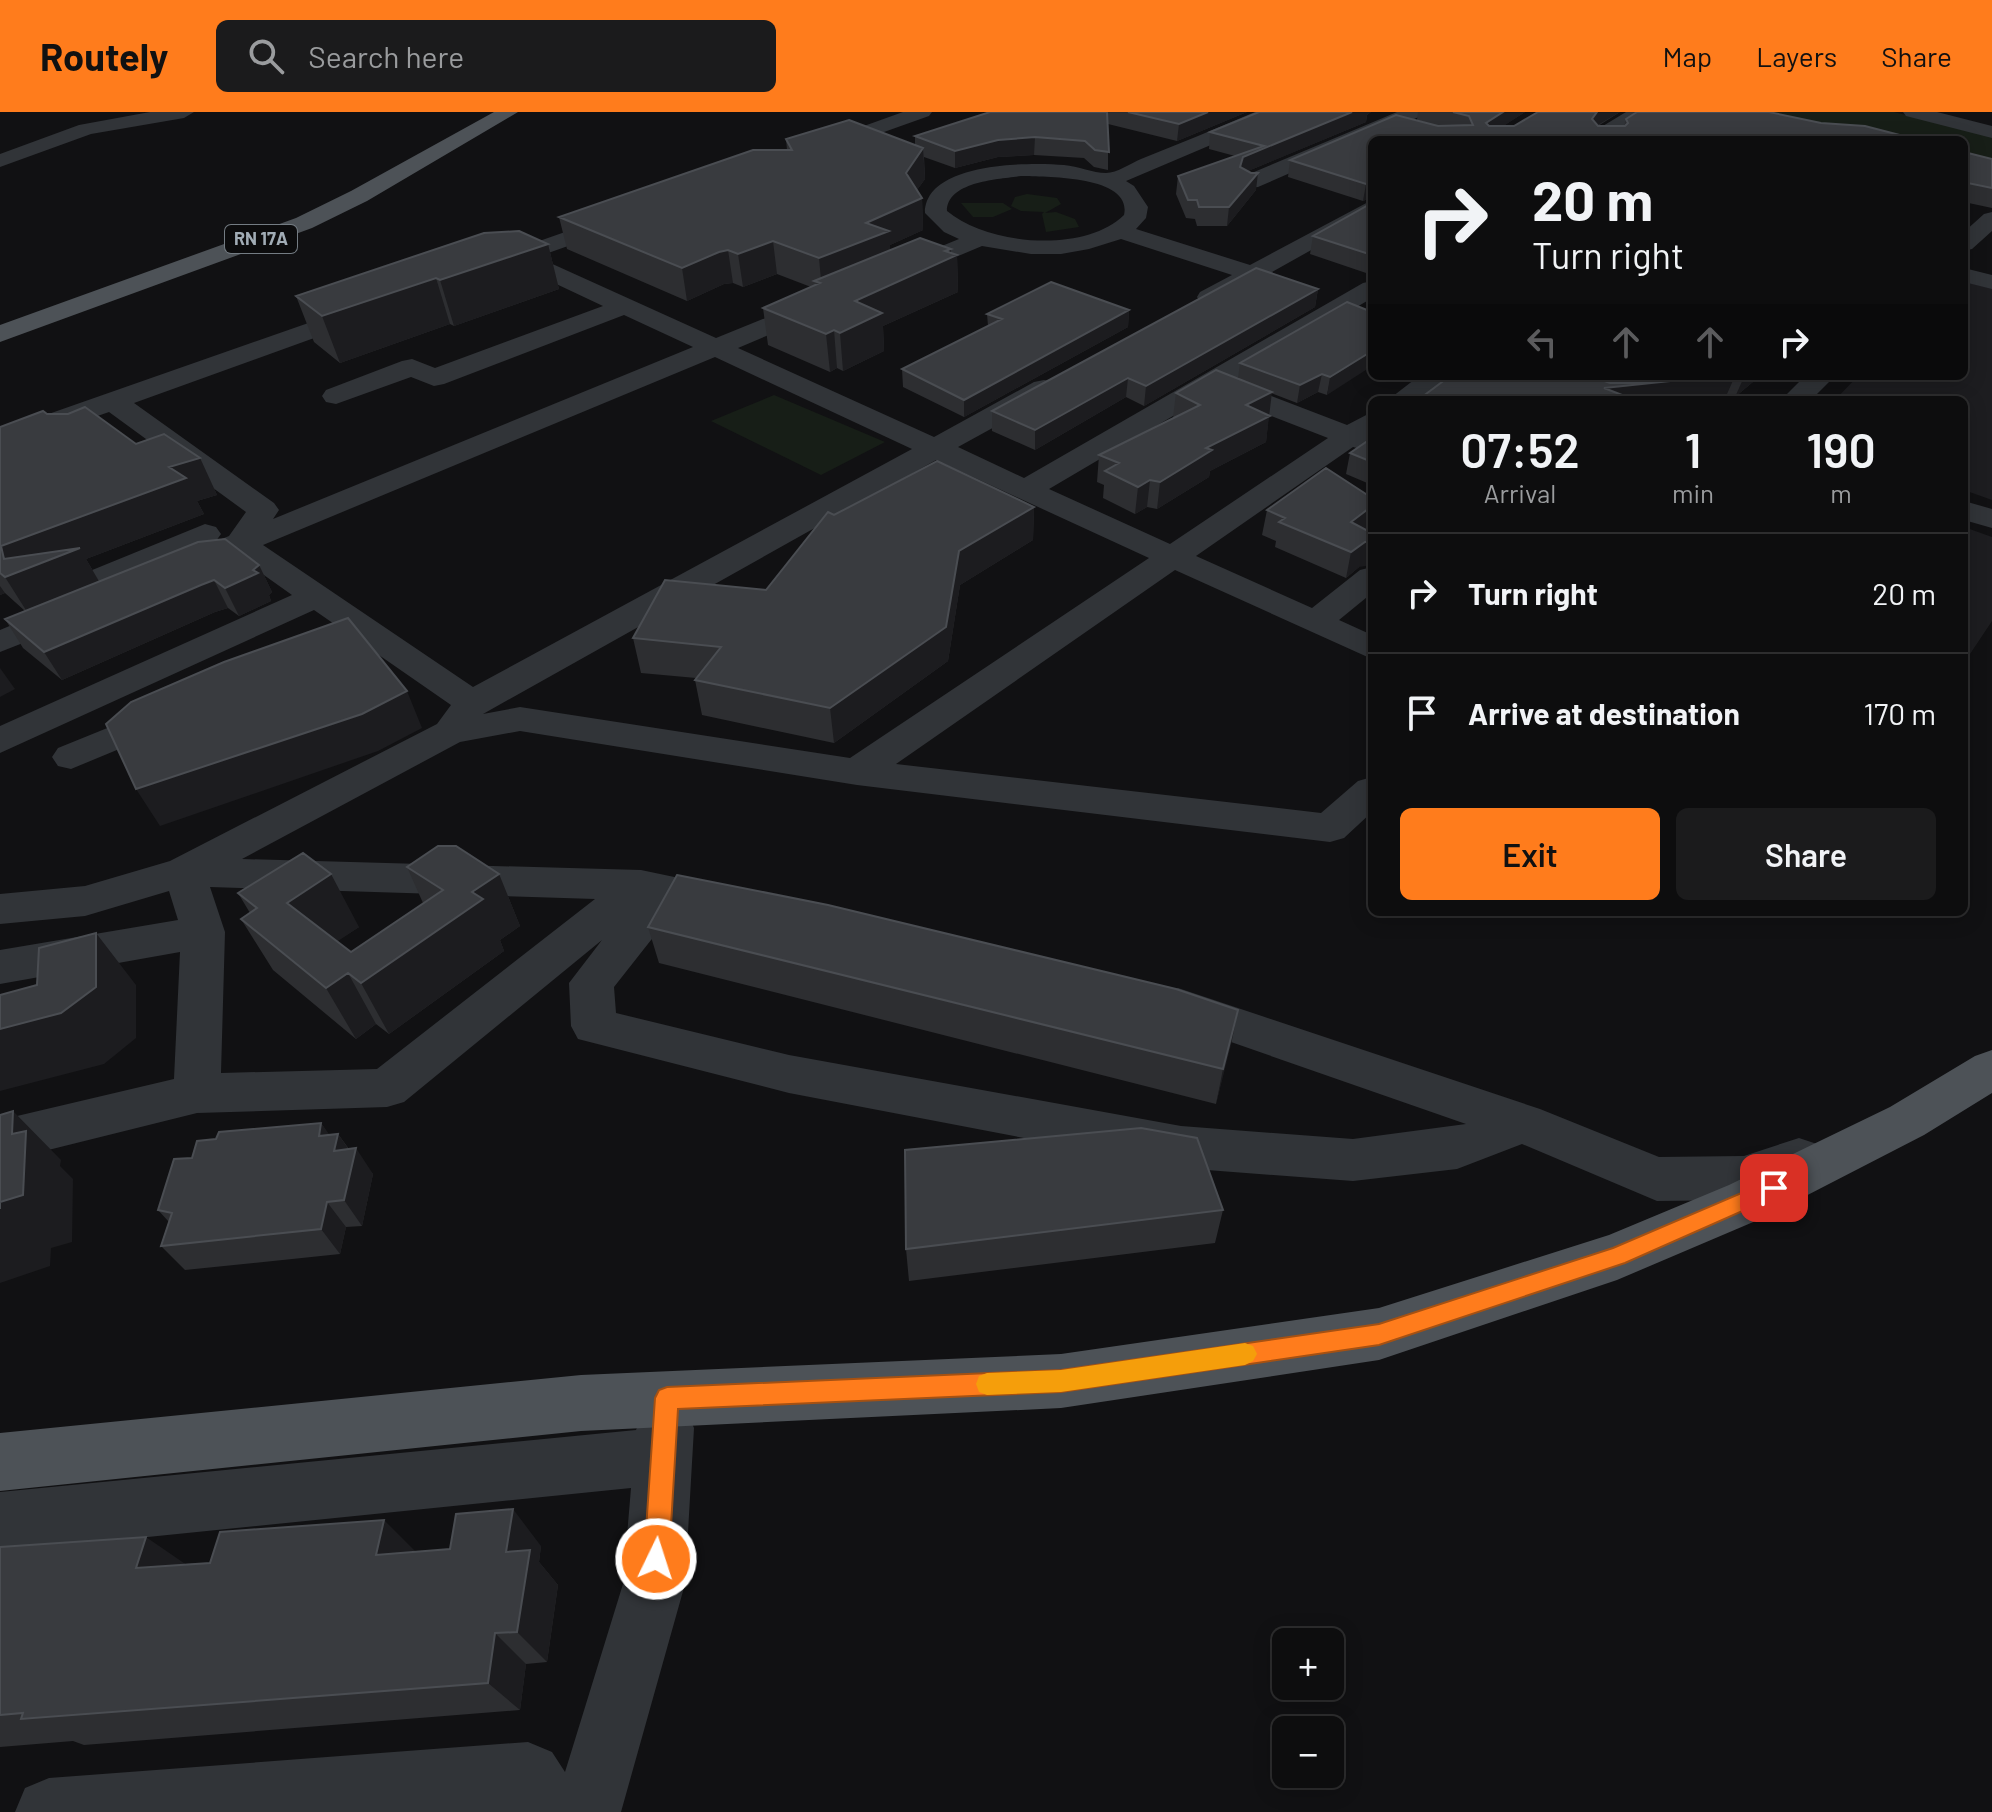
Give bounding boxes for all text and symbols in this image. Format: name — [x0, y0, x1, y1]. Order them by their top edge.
search box — [216, 20, 776, 92]
text: Routely — [40, 33, 168, 79]
icon: search — [244, 34, 288, 78]
text: Search here — [308, 38, 464, 74]
text: Map — [1662, 39, 1712, 73]
text: Layers — [1756, 39, 1837, 73]
text: Share — [1881, 39, 1952, 73]
text: 20 m — [1532, 165, 1653, 232]
icon: right — [1400, 168, 1504, 272]
road number: RN 17A — [225, 225, 297, 253]
text: Turn right — [1532, 233, 1684, 276]
icon: left — [1520, 320, 1564, 364]
icon: ahead — [1604, 320, 1648, 364]
icon: ahead — [1688, 320, 1732, 364]
icon: right — [1772, 320, 1816, 364]
text: 07:52 — [1460, 420, 1580, 478]
text: 1 — [1685, 420, 1702, 478]
text: 190 — [1806, 420, 1876, 478]
text: Arrival — [1484, 477, 1556, 508]
text: min — [1672, 477, 1714, 508]
text: m — [1830, 477, 1852, 508]
icon: right — [1400, 571, 1444, 615]
text: Turn right — [1468, 575, 1598, 611]
text: 20 m — [1872, 575, 1936, 611]
icon: arrive — [1400, 691, 1444, 735]
text: Arrive at destination — [1468, 695, 1740, 731]
text: 170 m — [1864, 695, 1936, 731]
button: Exit — [1400, 808, 1660, 900]
button: Share — [1676, 808, 1936, 900]
pin — [1740, 1154, 1808, 1222]
icon: arrive — [1752, 1166, 1796, 1210]
position arrow — [614, 1517, 698, 1601]
map controls — [1272, 1628, 1344, 1788]
button: + — [1272, 1628, 1344, 1700]
button: − — [1272, 1716, 1344, 1788]

